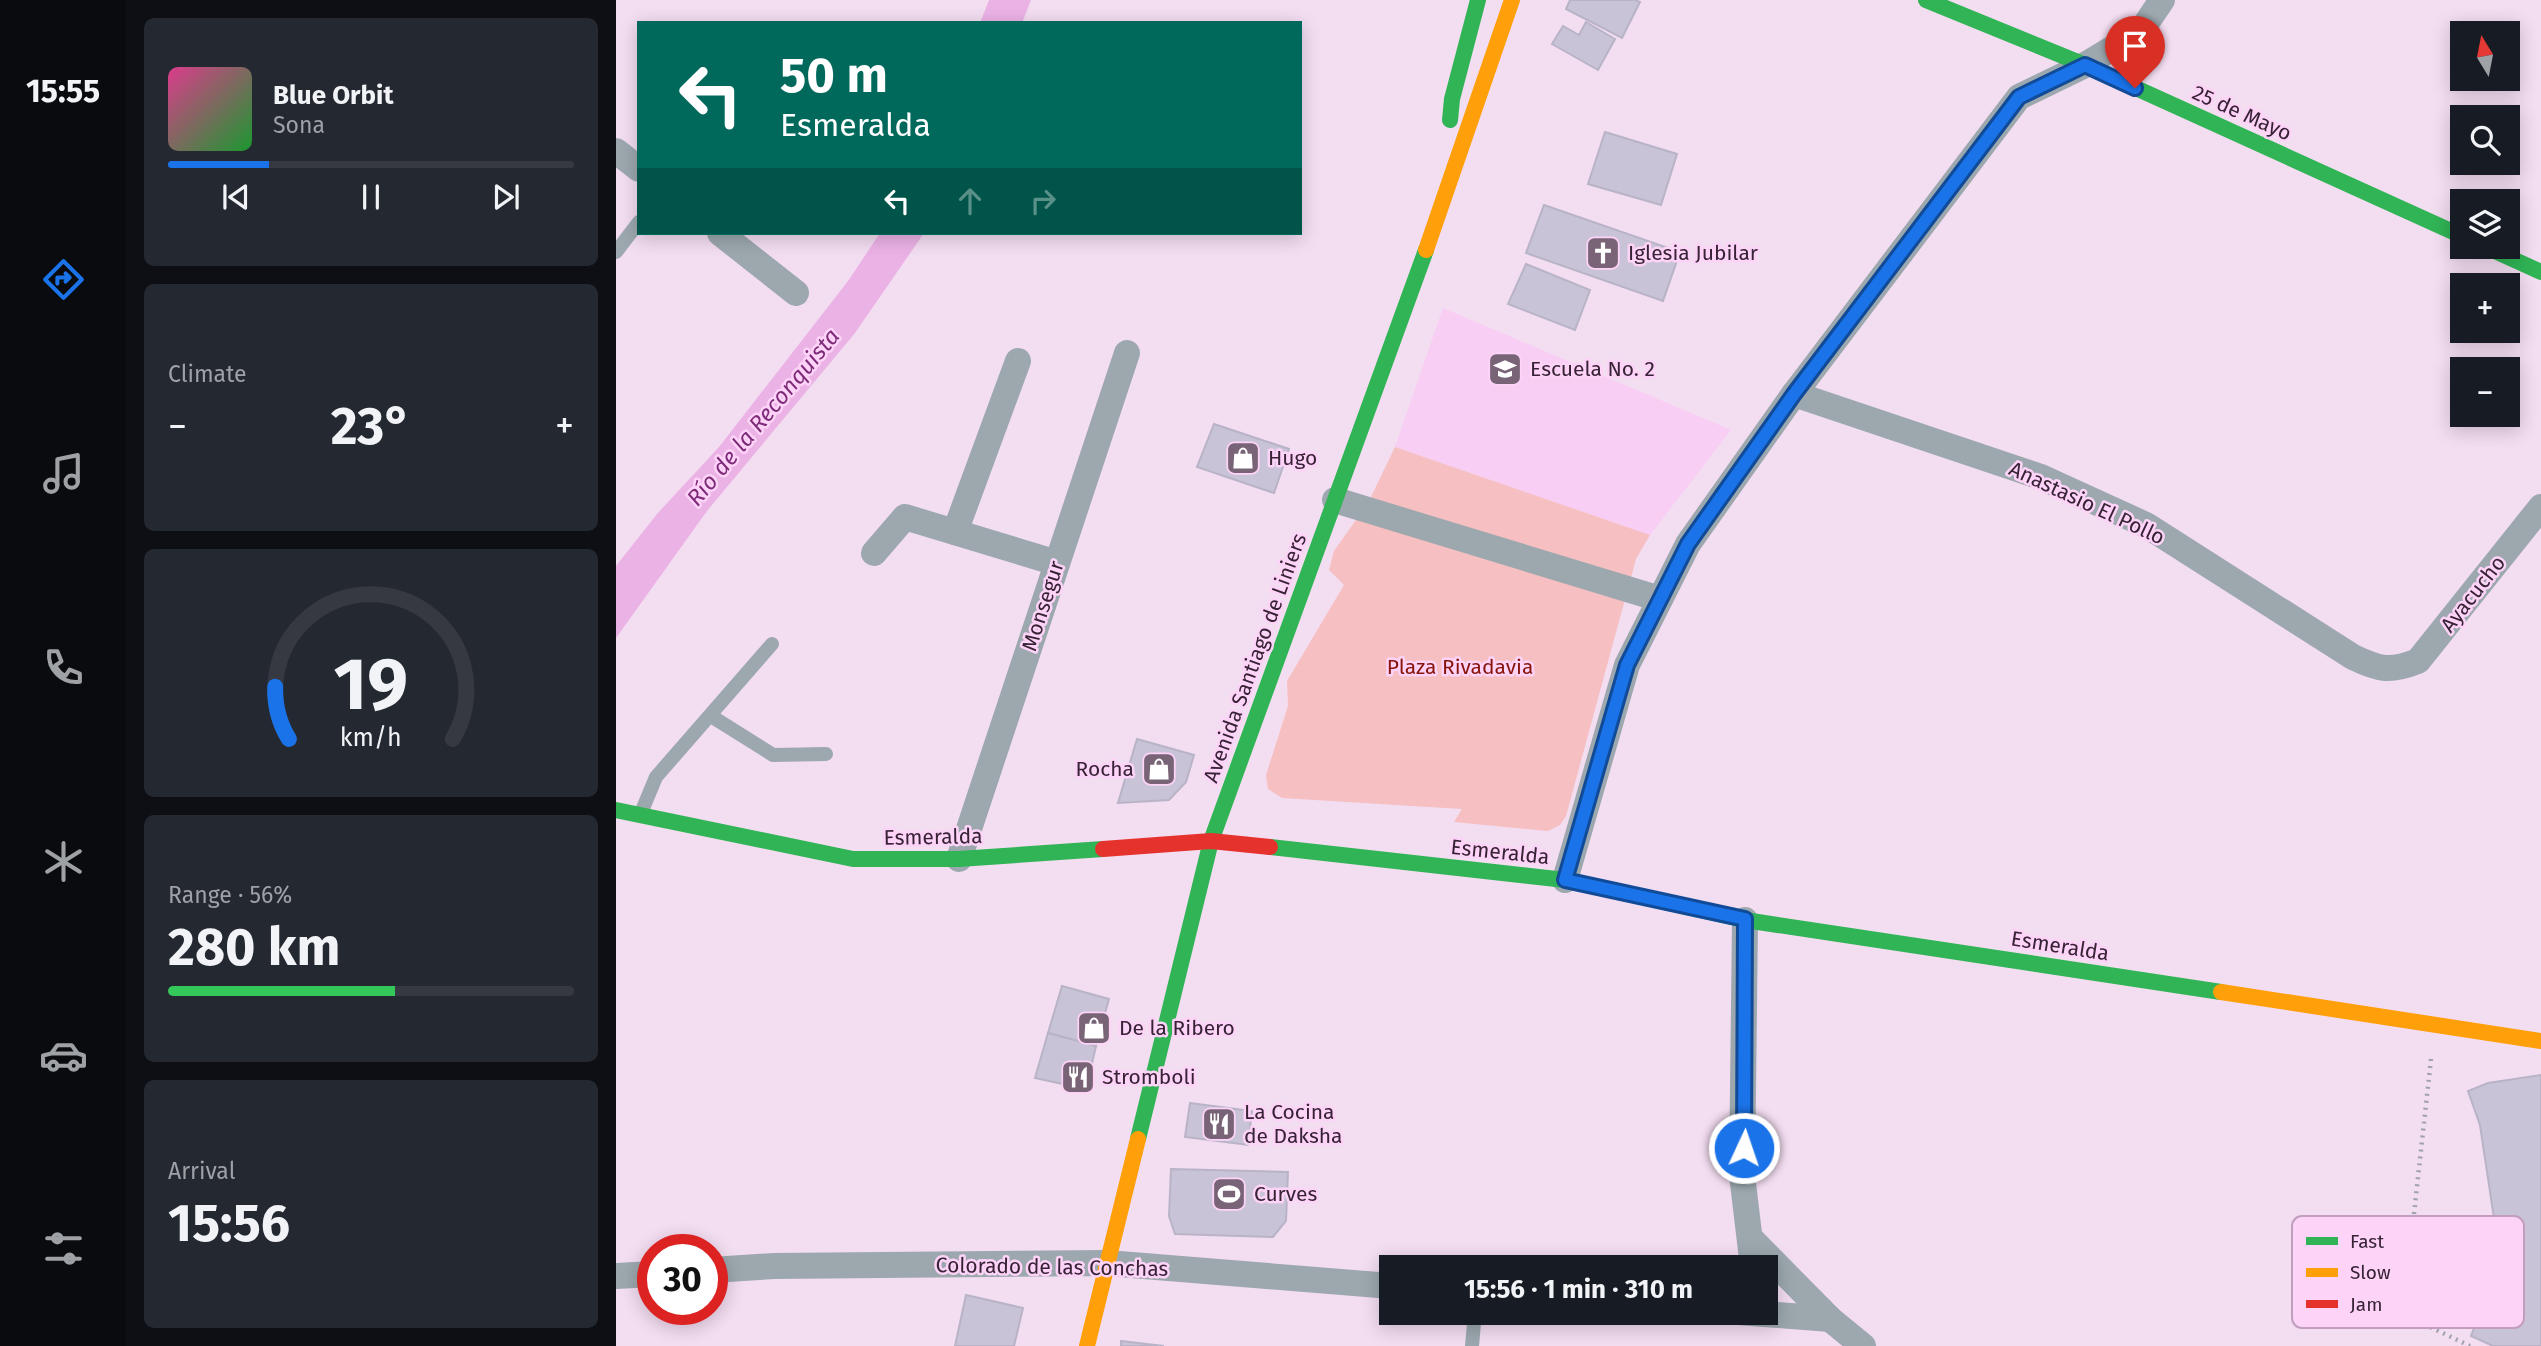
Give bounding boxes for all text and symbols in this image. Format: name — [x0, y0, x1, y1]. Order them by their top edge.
pin — [2105, 16, 2165, 88]
north arrow — [2450, 21, 2520, 91]
map controls — [2450, 21, 2520, 427]
icon: arrive — [2116, 27, 2154, 65]
text: 50 m — [780, 46, 888, 105]
icon: left — [665, 49, 756, 140]
text: 15:55 — [26, 72, 100, 110]
text: Blue Orbit — [273, 80, 393, 111]
street label: 25 de Mayo — [2188, 80, 2296, 146]
button: search — [2450, 105, 2520, 175]
text: Esmeralda — [780, 106, 931, 144]
text: Sona — [273, 111, 325, 139]
icon: previous — [217, 178, 255, 216]
icon: pause — [352, 178, 390, 216]
icon: next — [487, 178, 525, 216]
icon: left — [878, 182, 916, 220]
icon: ahead — [951, 182, 989, 220]
icon: right — [1024, 182, 1062, 220]
button: layers — [2450, 189, 2520, 259]
church icon: Iglesia Jubilar — [1584, 234, 1622, 272]
place label: Iglesia Jubilar — [1628, 240, 1758, 266]
icon: directions — [39, 255, 88, 304]
button: + — [2450, 273, 2520, 343]
water label: Río de la Reconquista — [681, 323, 845, 511]
school or university icon: Escuela No. 2 — [1486, 350, 1524, 388]
place label: Escuela No. 2 — [1530, 356, 1655, 382]
button: − — [2450, 357, 2520, 427]
text: Climate — [168, 360, 247, 388]
text: 23° — [331, 395, 411, 458]
text: − — [168, 403, 187, 449]
text: + — [555, 403, 574, 449]
shop icon: Hugo — [1224, 439, 1262, 477]
place label: Hugo — [1268, 445, 1317, 471]
icon: music — [39, 449, 88, 498]
street label: Anastasio El Pollo — [2005, 456, 2169, 550]
street label: Avenida Santiago de Liniers — [1198, 530, 1312, 786]
street label: Ayacucho — [2435, 550, 2511, 638]
street label: Monsegur — [1016, 558, 1070, 654]
text: 19 — [334, 641, 408, 728]
icon: phone — [39, 643, 88, 692]
park label: Plaza Rivadavia — [1387, 654, 1533, 680]
text: km/h — [340, 723, 402, 753]
shop icon: Rocha — [1140, 750, 1178, 788]
place label: Rocha — [1076, 756, 1134, 782]
street label: Esmeralda — [883, 823, 983, 851]
street label: Esmeralda — [1449, 834, 1551, 870]
icon: climate — [39, 837, 88, 886]
text: Range · 56% — [168, 881, 292, 909]
text: 280 km — [168, 916, 340, 979]
street label: Esmeralda — [2009, 925, 2111, 967]
shop icon: De la Ribero — [1075, 1009, 1113, 1047]
place label: De la Ribero — [1119, 1015, 1235, 1041]
icon: car — [39, 1031, 88, 1080]
restaurant icon: Stromboli — [1059, 1058, 1097, 1096]
place label: Stromboli — [1102, 1064, 1196, 1090]
place label: La Cocina de Daksha — [1244, 1099, 1343, 1149]
restaurant icon: La Cocina de Daksha — [1200, 1105, 1238, 1143]
position arrow — [1707, 1111, 1781, 1185]
text: Arrival — [168, 1157, 235, 1185]
sports icon: Curves — [1210, 1175, 1248, 1213]
place label: Curves — [1254, 1181, 1317, 1207]
text: 15:56 — [168, 1192, 290, 1255]
legend — [2292, 1216, 2524, 1328]
icon: filters — [39, 1224, 88, 1273]
text: Fast — [2350, 1230, 2384, 1253]
speed limit sign: 30 — [637, 1234, 728, 1325]
street label: Colorado de las Conchas — [936, 1252, 1169, 1282]
text: Slow — [2350, 1261, 2391, 1284]
text: 15:56 · 1 min · 310 m — [1464, 1274, 1693, 1305]
text: Jam — [2350, 1293, 2382, 1316]

